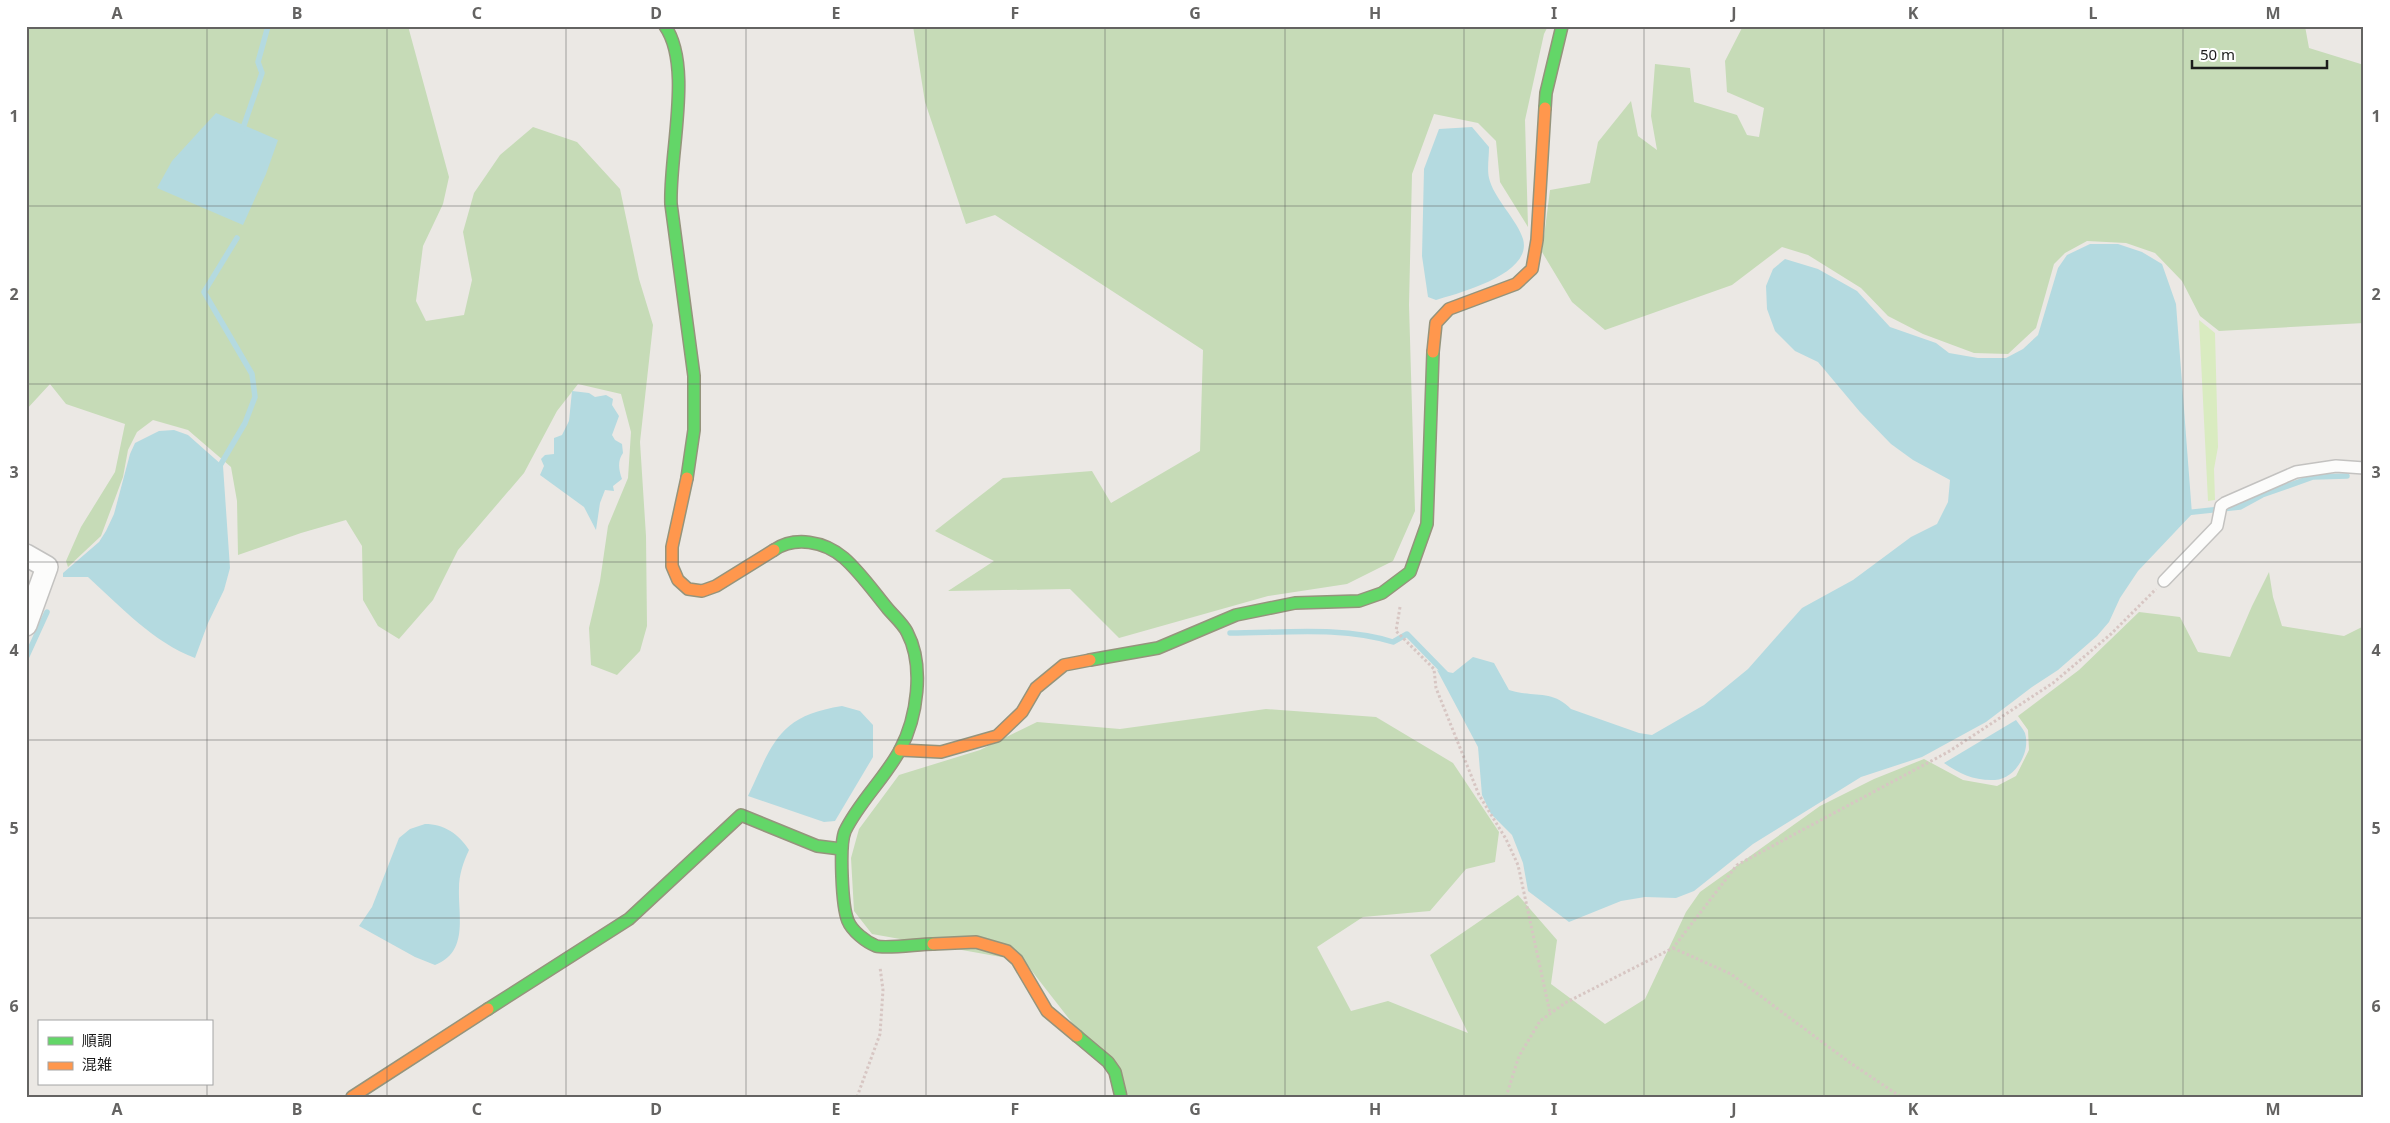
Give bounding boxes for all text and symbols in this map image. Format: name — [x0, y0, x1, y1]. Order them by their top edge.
text: A — [111, 2, 123, 24]
text: B — [292, 2, 302, 24]
text: C — [472, 2, 482, 24]
text: D — [650, 2, 662, 24]
text: E — [832, 2, 841, 24]
text: F — [1011, 2, 1019, 24]
text: G — [1189, 2, 1201, 24]
text: H — [1369, 2, 1381, 24]
text: I — [1551, 2, 1557, 24]
text: J — [1729, 2, 1737, 24]
text: K — [1908, 2, 1919, 24]
text: L — [2089, 2, 2098, 24]
text: M — [2265, 2, 2281, 24]
scale bar — [2192, 38, 2328, 70]
text: 50 m — [2200, 44, 2235, 64]
text: 1 — [9, 105, 19, 127]
text: 1 — [2371, 105, 2381, 127]
text: 2 — [9, 283, 19, 305]
text: 2 — [2371, 283, 2381, 305]
text: 3 — [9, 461, 19, 483]
text: 3 — [2371, 461, 2381, 483]
text: 4 — [9, 639, 19, 661]
text: 4 — [2371, 639, 2381, 661]
text: 5 — [9, 817, 19, 839]
text: 5 — [2371, 817, 2381, 839]
text: 6 — [9, 995, 19, 1017]
text: 6 — [2371, 995, 2381, 1017]
legend — [38, 1020, 212, 1086]
text: 順調 — [82, 1030, 112, 1050]
text: 混雑 — [82, 1054, 112, 1074]
text: A — [111, 1098, 123, 1120]
text: B — [292, 1098, 302, 1120]
text: C — [472, 1098, 482, 1120]
text: D — [650, 1098, 662, 1120]
text: E — [832, 1098, 841, 1120]
text: F — [1011, 1098, 1019, 1120]
text: G — [1189, 1098, 1201, 1120]
text: H — [1369, 1098, 1381, 1120]
text: I — [1551, 1098, 1557, 1120]
text: J — [1729, 1098, 1737, 1120]
text: K — [1908, 1098, 1919, 1120]
text: L — [2089, 1098, 2098, 1120]
text: M — [2265, 1098, 2281, 1120]

